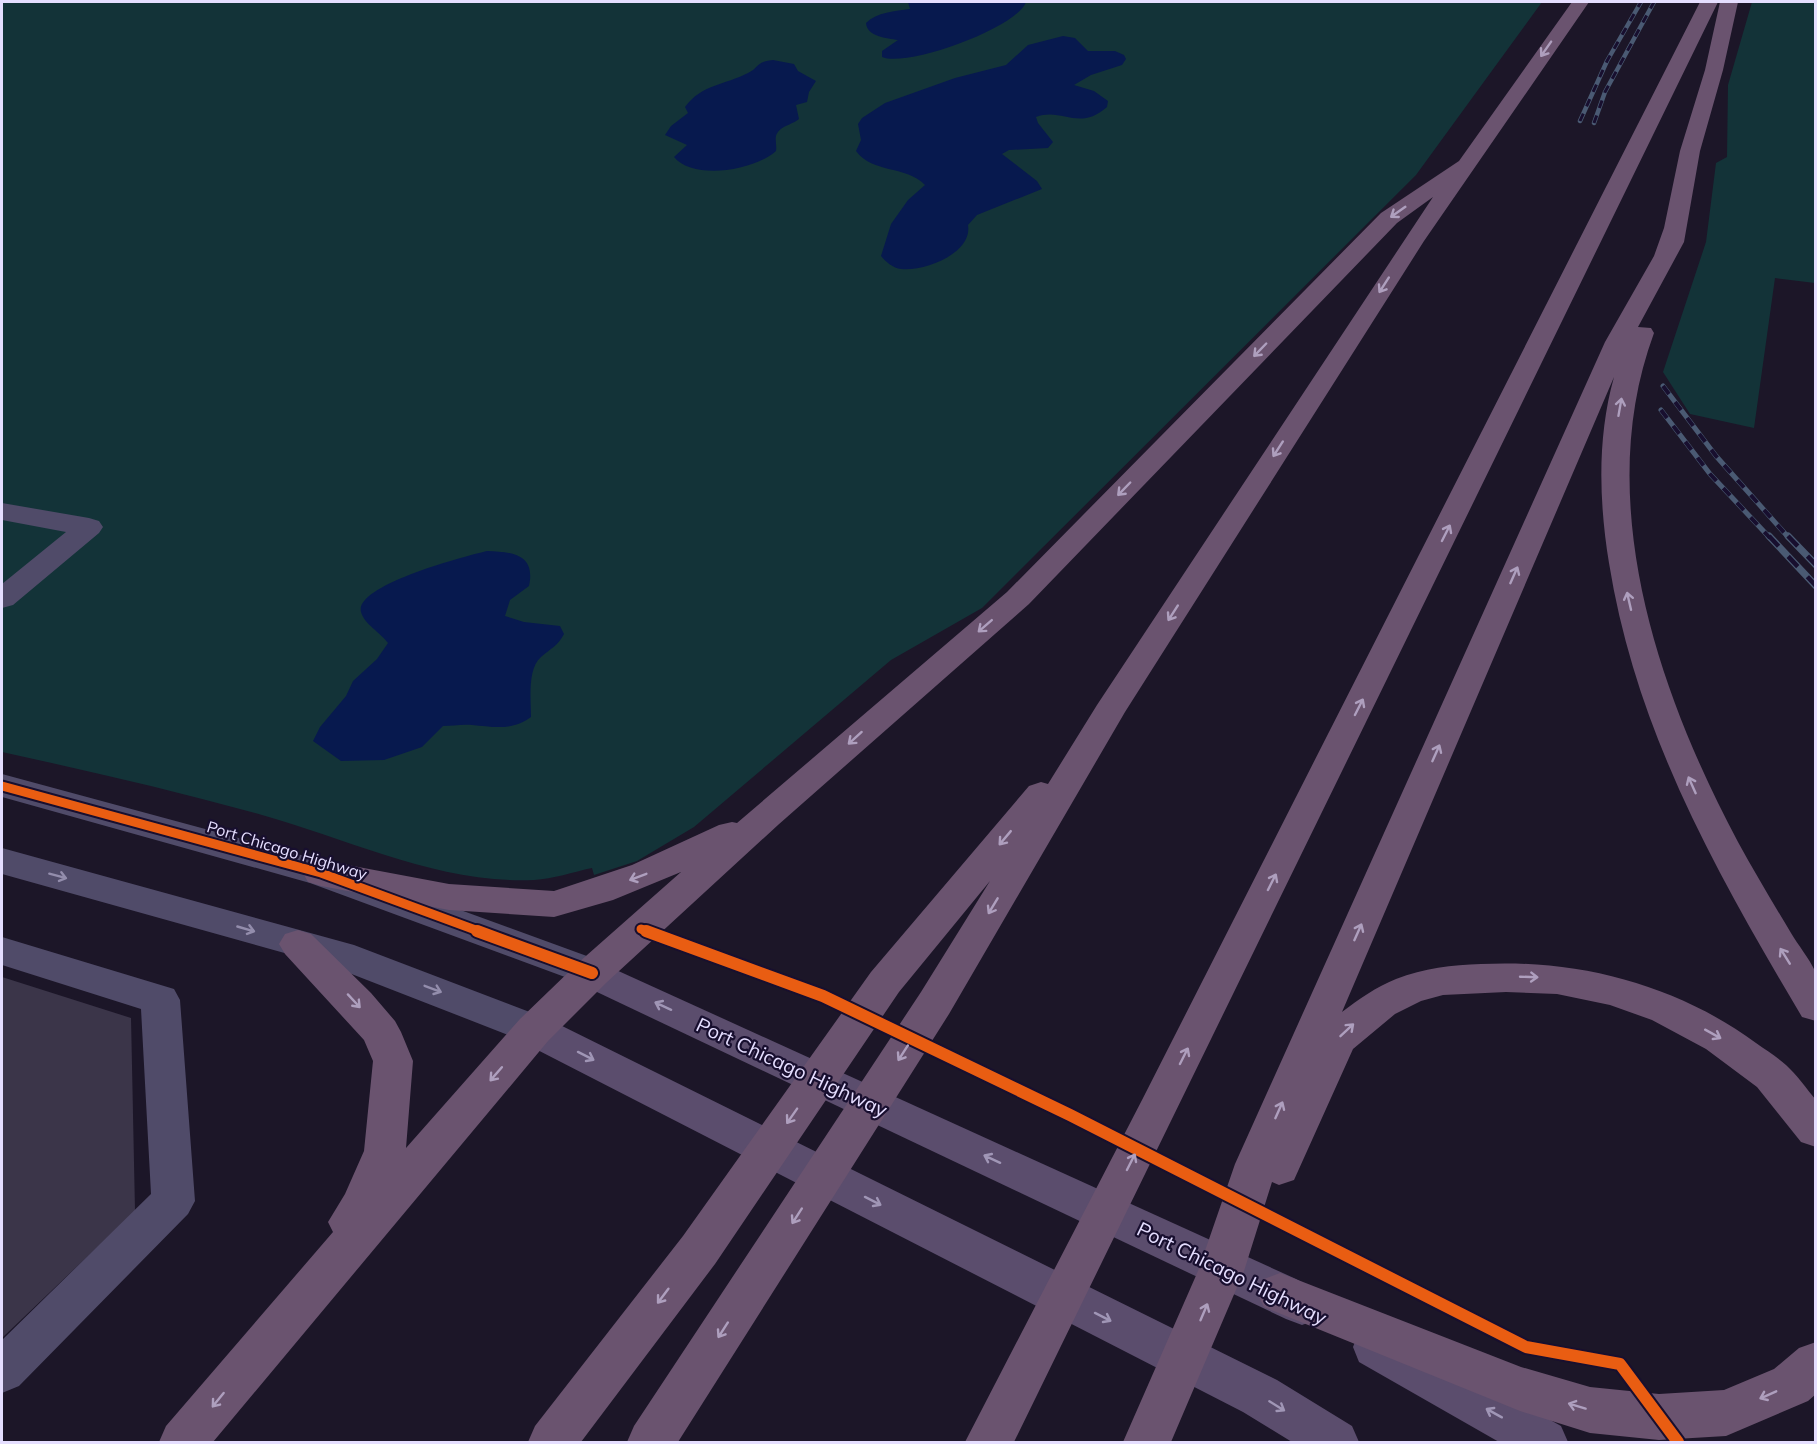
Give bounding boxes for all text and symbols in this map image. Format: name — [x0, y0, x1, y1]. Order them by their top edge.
one-way arrow — [1540, 41, 1552, 57]
one-way arrow — [1390, 206, 1406, 218]
one-way arrow — [1378, 276, 1390, 293]
one-way arrow — [1253, 342, 1267, 357]
one-way arrow — [1615, 398, 1626, 418]
one-way arrow — [1272, 440, 1284, 457]
one-way arrow — [1116, 482, 1131, 497]
one-way arrow — [1440, 524, 1452, 542]
one-way arrow — [1509, 566, 1521, 584]
one-way arrow — [1623, 592, 1634, 611]
one-way arrow — [1167, 604, 1179, 621]
one-way arrow — [978, 619, 993, 633]
one-way arrow — [1353, 699, 1365, 717]
one-way arrow — [848, 731, 863, 745]
one-way arrow — [1431, 745, 1442, 763]
one-way arrow — [1686, 776, 1697, 795]
street label: Port Chicago Highway — [204, 816, 370, 884]
one-way arrow — [998, 830, 1012, 845]
one-way arrow — [48, 871, 67, 883]
one-way arrow — [629, 872, 648, 883]
one-way arrow — [1266, 873, 1278, 891]
one-way arrow — [987, 897, 999, 914]
one-way arrow — [1352, 923, 1364, 941]
one-way arrow — [236, 924, 255, 935]
one-way arrow — [1778, 948, 1790, 965]
one-way arrow — [1518, 972, 1538, 983]
one-way arrow — [423, 985, 442, 996]
one-way arrow — [347, 993, 361, 1008]
one-way arrow — [654, 1000, 672, 1012]
street label: Port Chicago Highway — [692, 1012, 892, 1122]
one-way arrow — [1340, 1023, 1355, 1037]
one-way arrow — [1704, 1029, 1721, 1041]
one-way arrow — [897, 1044, 909, 1060]
one-way arrow — [1179, 1048, 1191, 1066]
one-way arrow — [577, 1051, 595, 1062]
one-way arrow — [489, 1066, 503, 1081]
one-way arrow — [1274, 1102, 1285, 1120]
one-way arrow — [786, 1107, 798, 1124]
one-way arrow — [984, 1153, 1002, 1165]
one-way arrow — [1126, 1154, 1137, 1172]
one-way arrow — [864, 1195, 882, 1207]
one-way arrow — [791, 1207, 803, 1224]
street label: Port Chicago Highway — [1133, 1216, 1331, 1330]
one-way arrow — [657, 1288, 670, 1304]
one-way arrow — [1199, 1303, 1210, 1321]
one-way arrow — [1094, 1312, 1112, 1323]
one-way arrow — [717, 1321, 729, 1338]
one-way arrow — [1759, 1390, 1777, 1401]
one-way arrow — [211, 1391, 224, 1407]
one-way arrow — [1568, 1400, 1587, 1411]
one-way arrow — [1268, 1401, 1285, 1413]
one-way arrow — [1485, 1406, 1502, 1418]

